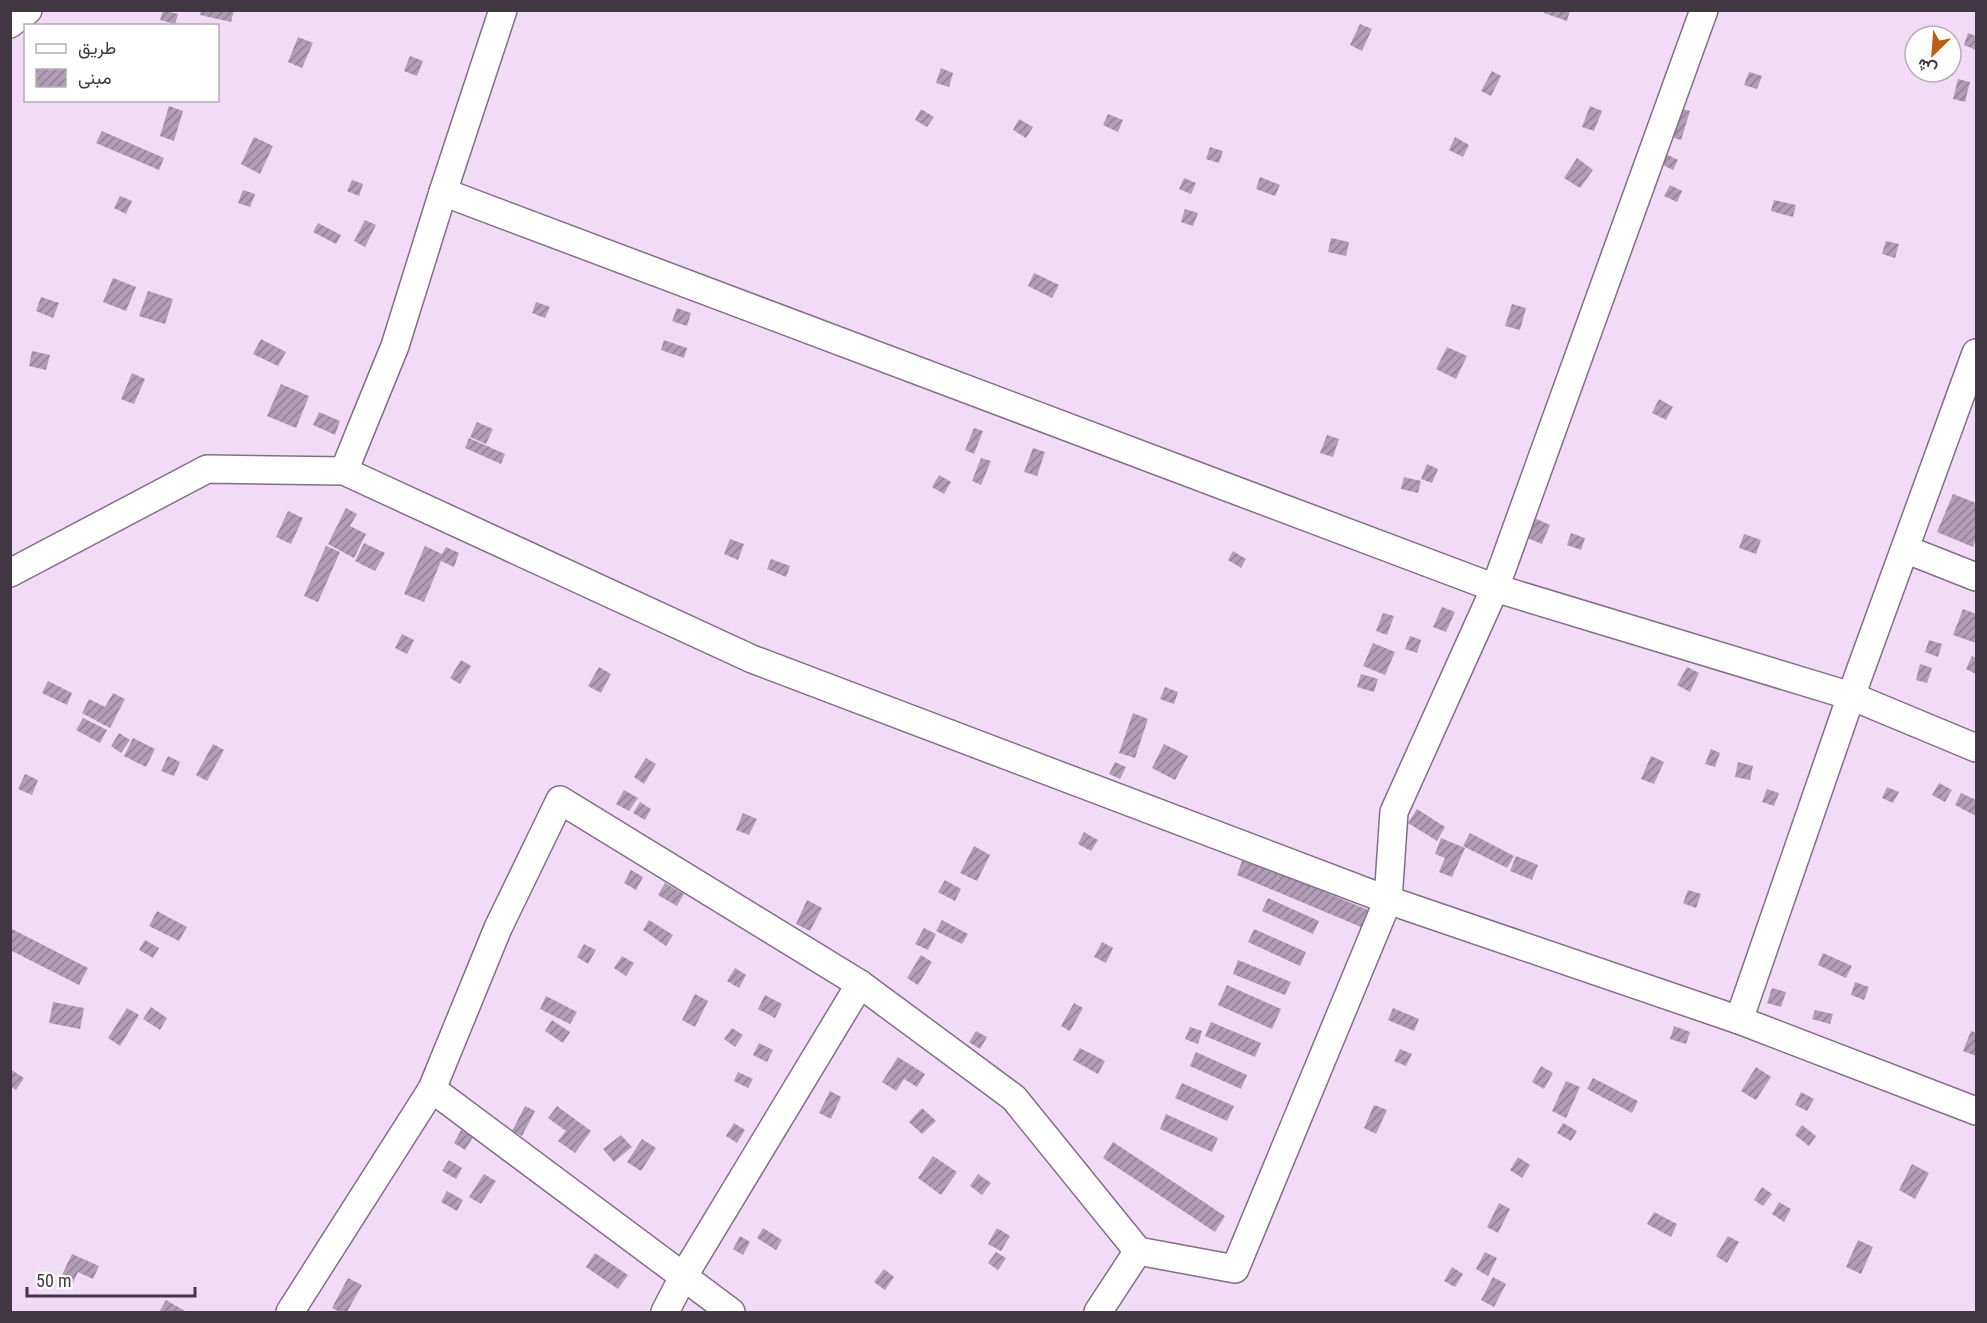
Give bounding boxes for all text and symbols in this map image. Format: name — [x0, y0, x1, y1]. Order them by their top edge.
legend — [24, 24, 219, 102]
north arrow — [1903, 24, 1963, 84]
text: طريق — [78, 37, 116, 59]
text: ش — [1914, 54, 1940, 80]
text: مبنى — [78, 67, 112, 89]
scale bar — [27, 1260, 195, 1298]
text: 50 m — [36, 1270, 71, 1291]

